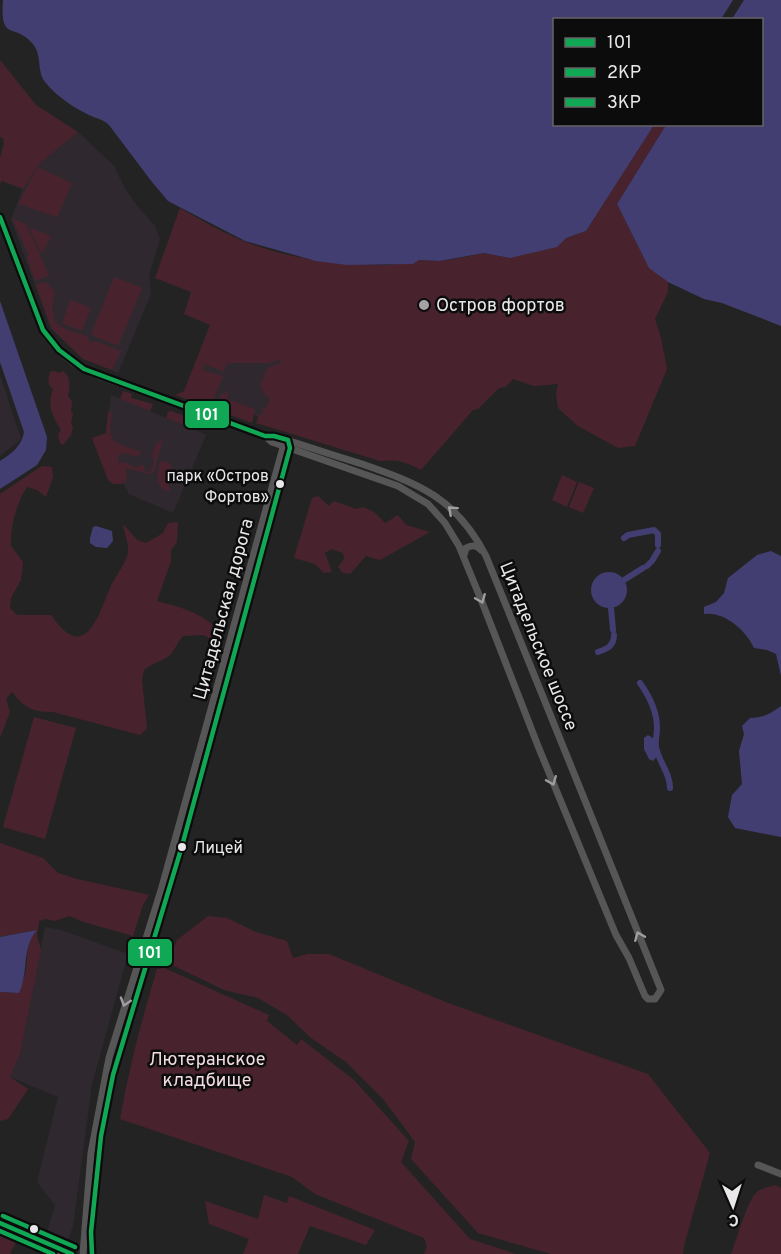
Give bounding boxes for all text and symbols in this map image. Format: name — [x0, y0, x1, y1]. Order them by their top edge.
legend — [553, 18, 763, 126]
text: 101 — [607, 32, 632, 55]
text: 2КР — [607, 62, 641, 85]
text: 3КР — [607, 92, 641, 115]
place label: Остров фортов — [436, 295, 565, 318]
marker: Остров фортов — [417, 298, 431, 312]
line badge: 101 — [184, 400, 230, 429]
text: 101 — [195, 406, 219, 426]
place label: парк «Остров Фортов» — [166, 467, 269, 508]
marker: парк «Остров Фортов» — [274, 478, 286, 490]
one-way arrow — [448, 506, 458, 517]
street label: Цитадельская дорога — [189, 516, 260, 703]
street label: Цитадельское шоссе — [493, 559, 582, 734]
one-way arrow — [474, 593, 486, 604]
one-way arrow — [545, 775, 557, 786]
place label: Лицей — [193, 839, 243, 859]
marker: Лицей — [176, 841, 188, 853]
one-way arrow — [634, 931, 646, 942]
line badge: 101 — [127, 938, 173, 967]
text: 101 — [138, 944, 162, 964]
one-way arrow — [120, 996, 132, 1007]
park label: Лютеранское кладбище — [149, 1049, 265, 1093]
north arrow — [703, 1176, 763, 1236]
text: С — [728, 1209, 739, 1229]
unlabelled marker — [28, 1223, 40, 1235]

